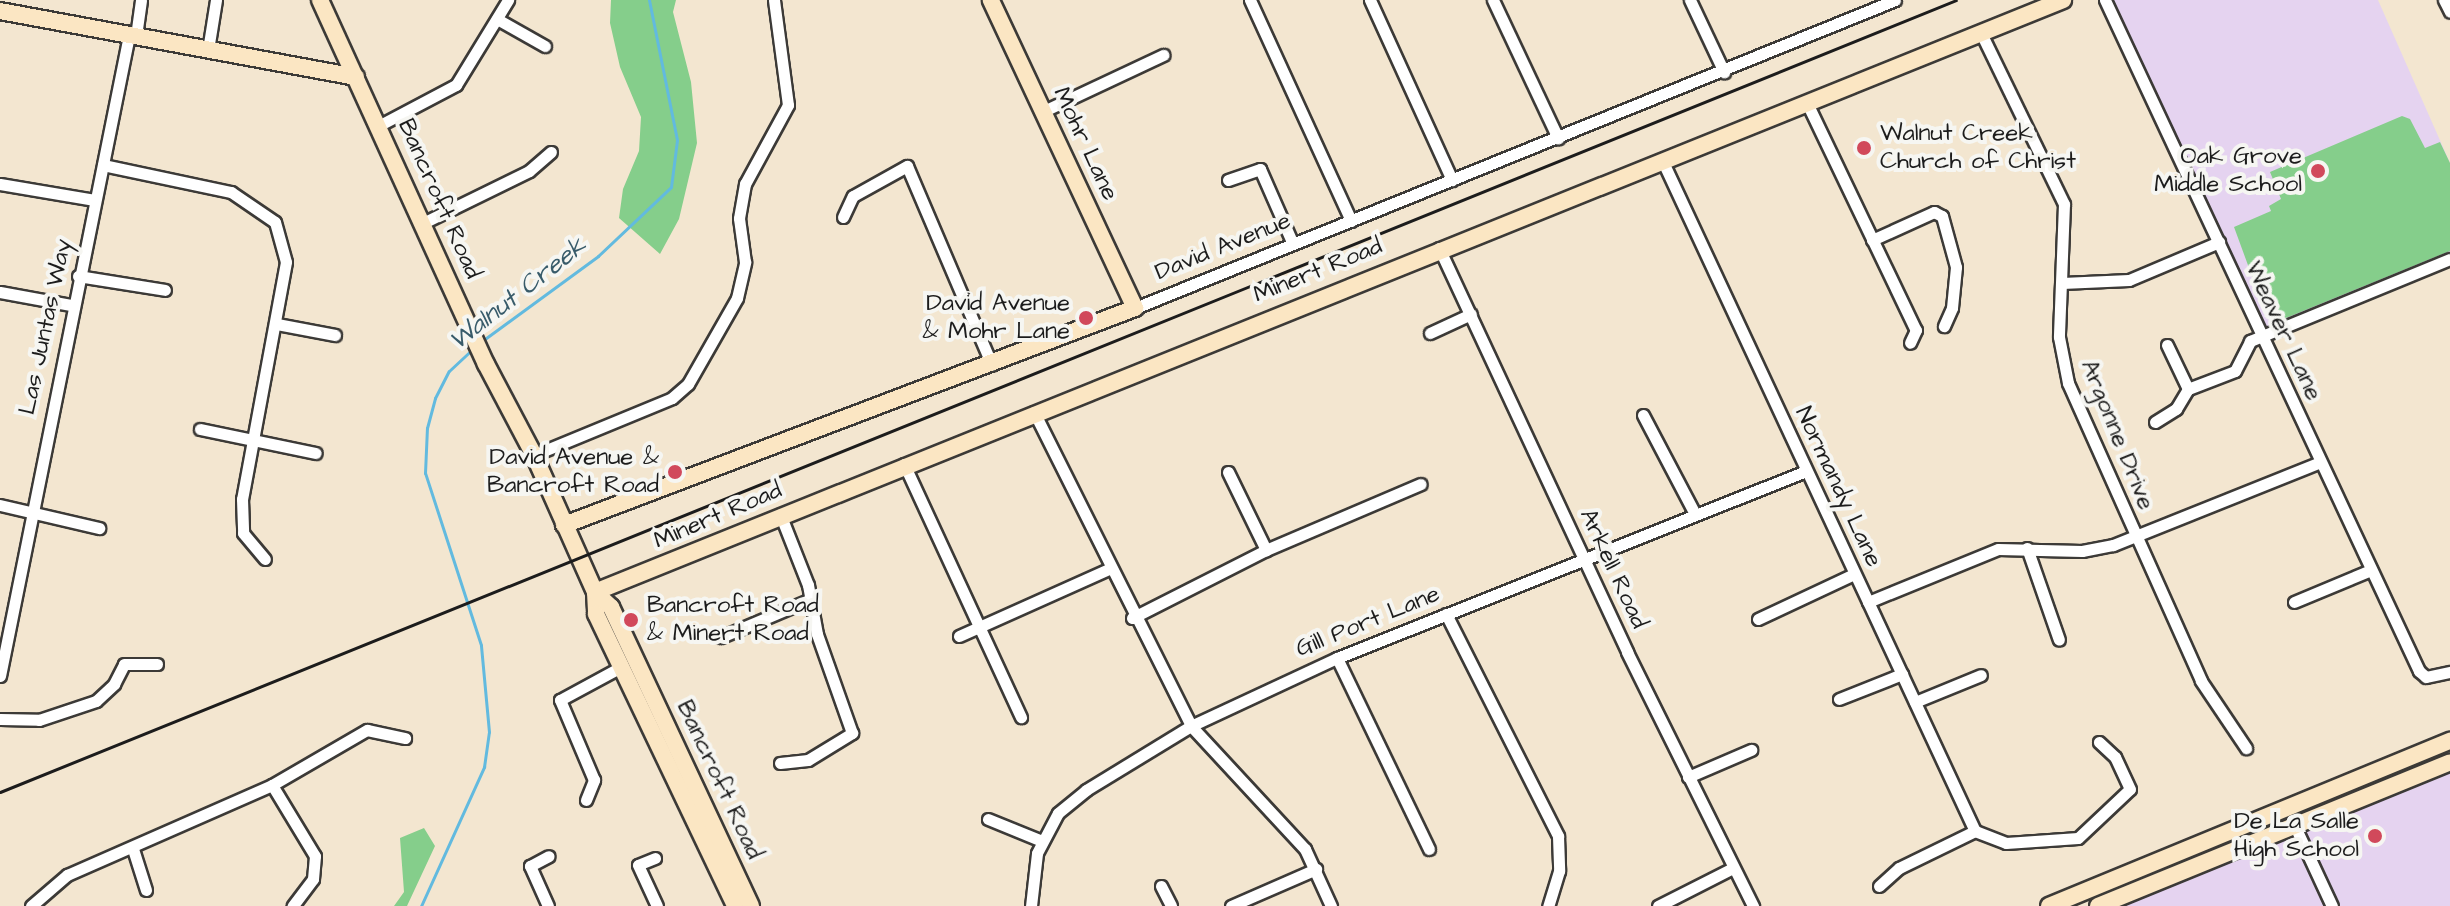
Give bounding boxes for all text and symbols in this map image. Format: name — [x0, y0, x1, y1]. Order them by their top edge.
street label: Mohr Lane — [1046, 83, 1124, 205]
street label: Bancroft Road — [391, 115, 487, 283]
place label: Walnut Creek Church of Christ — [1880, 120, 2076, 176]
marker: Walnut Creek Church of Christ — [1855, 139, 1873, 157]
place label: Oak Grove Middle School — [2154, 143, 2302, 199]
marker: Oak Grove Middle School — [2309, 162, 2327, 180]
street label: David Avenue — [1151, 207, 1295, 287]
water label: Walnut Creek — [443, 231, 593, 357]
street label: Minert Road — [1249, 232, 1387, 310]
street label: Las Juntas Way — [13, 237, 79, 417]
street label: Weaver Lane — [2238, 257, 2328, 405]
place label: David Avenue & Mohr Lane — [922, 290, 1070, 346]
marker: David Avenue & Mohr Lane — [1077, 309, 1095, 327]
street label: Argonne Drive — [2074, 356, 2160, 514]
street label: Normandy Lane — [1788, 402, 1888, 572]
place label: David Avenue & Bancroft Road — [487, 444, 659, 500]
marker: David Avenue & Bancroft Road — [666, 463, 684, 481]
street label: Minert Road — [650, 476, 786, 556]
street label: Arkell Road — [1573, 505, 1653, 633]
street label: Gill Port Lane — [1292, 580, 1444, 664]
place label: Bancroft Road & Minert Road — [647, 592, 819, 648]
marker: Bancroft Road & Minert Road — [622, 611, 640, 629]
street label: Bancroft Road — [670, 696, 768, 864]
place label: De La Salle High School — [2234, 808, 2359, 864]
marker: De La Salle High School — [2366, 827, 2384, 845]

